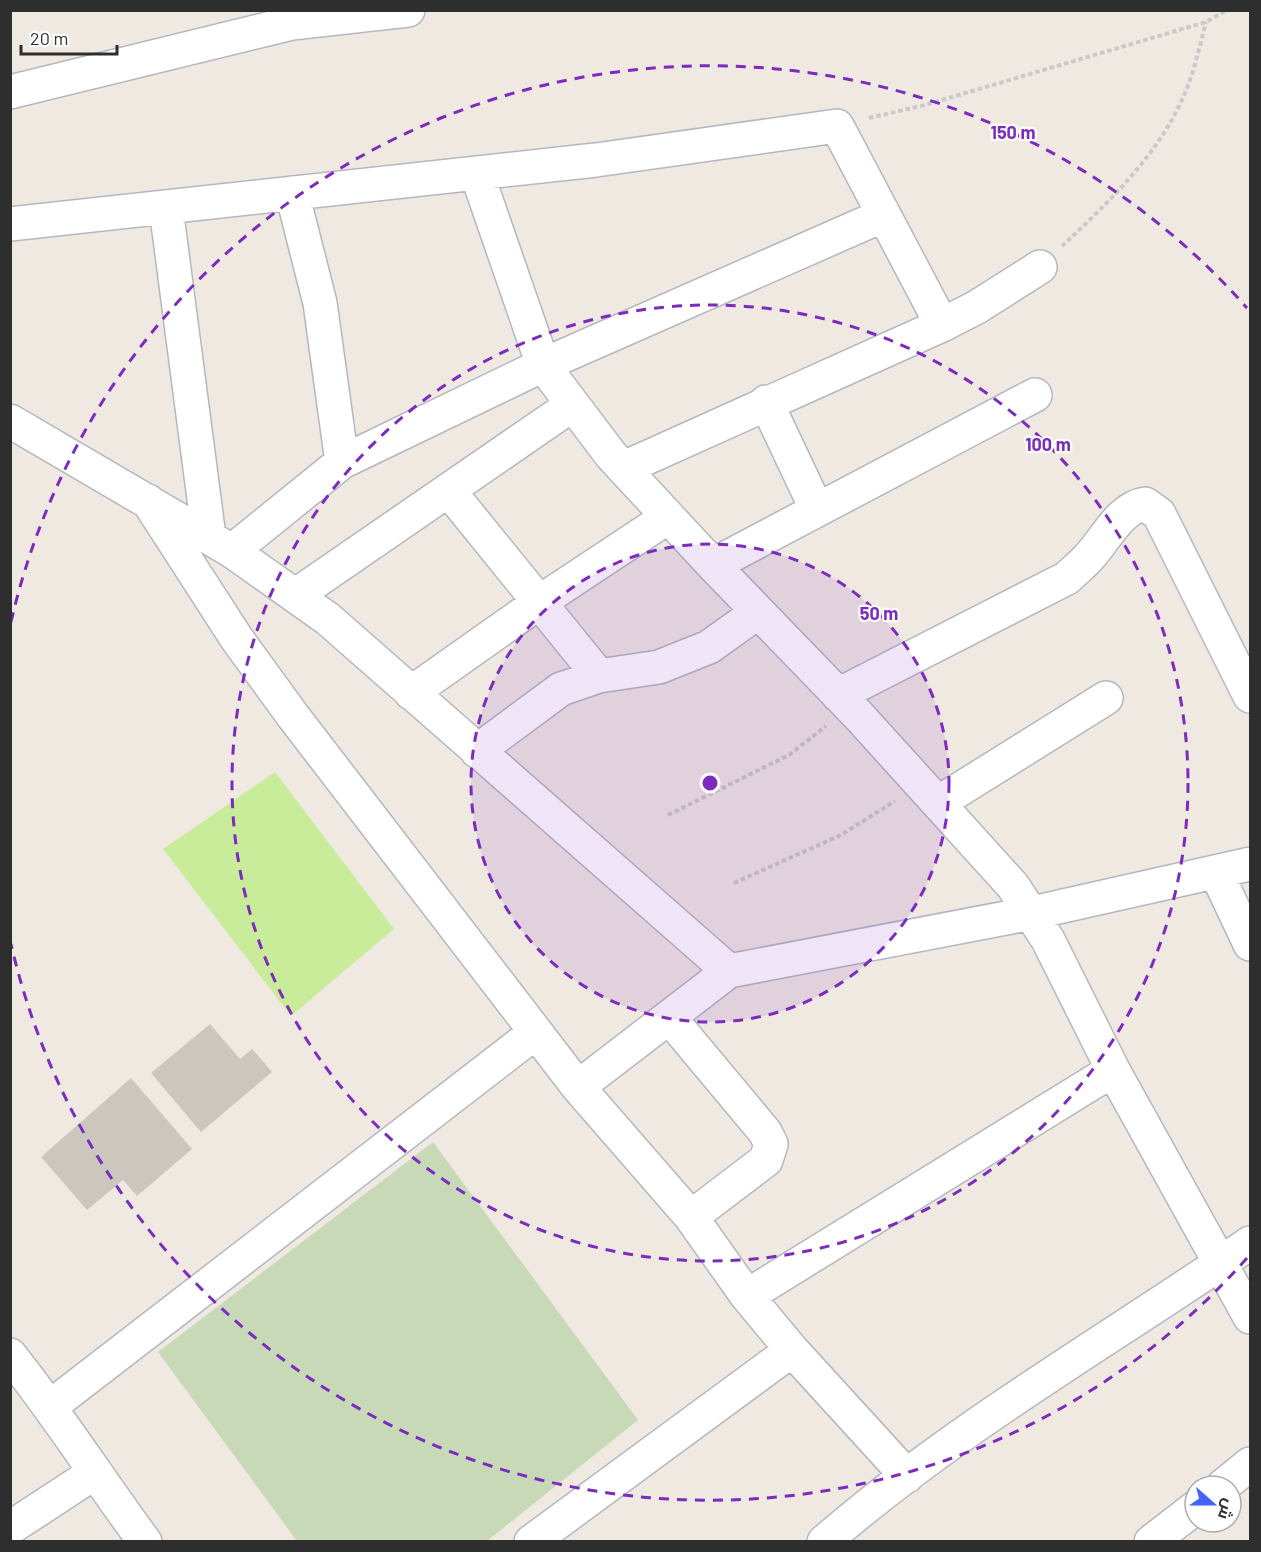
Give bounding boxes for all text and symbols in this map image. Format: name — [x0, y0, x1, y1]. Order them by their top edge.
scale bar — [21, 18, 117, 56]
text: 20 m — [30, 27, 68, 49]
text: 150 m — [991, 121, 1035, 143]
text: 100 m — [1025, 433, 1071, 455]
text: 50 m — [860, 602, 898, 624]
centre of rings — [700, 773, 720, 793]
north arrow — [1183, 1474, 1243, 1534]
text: ش — [1214, 1496, 1240, 1523]

